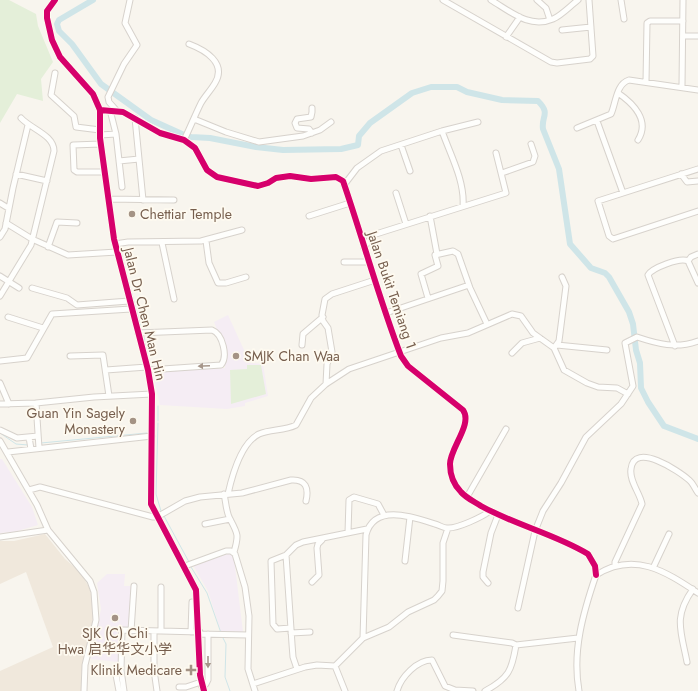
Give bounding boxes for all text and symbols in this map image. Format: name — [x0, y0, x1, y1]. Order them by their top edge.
place label: Chettiar Temple — [140, 204, 232, 224]
marker: Chettiar Temple — [127, 209, 137, 219]
street label: Jalan Bukit Temiang 1 — [362, 226, 422, 352]
street label: Jalan Dr Chen Man Hin — [118, 243, 171, 383]
place label: SMJK Chan Waa — [244, 346, 340, 366]
marker: SMJK Chan Waa — [231, 351, 241, 361]
one-way arrow — [198, 363, 210, 370]
place label: Guan Yin Sagely Monastery — [26, 403, 126, 439]
marker: Guan Yin Sagely Monastery — [128, 416, 138, 426]
marker: SJK (C) Chi Hwa 启华华文小学 — [110, 613, 120, 623]
place label: SJK (C) Chi Hwa 启华华文小学 — [58, 623, 172, 659]
one-way arrow — [205, 656, 211, 669]
place label: Klinik Medicare — [90, 660, 182, 680]
marker: Klinik Medicare — [185, 664, 197, 676]

